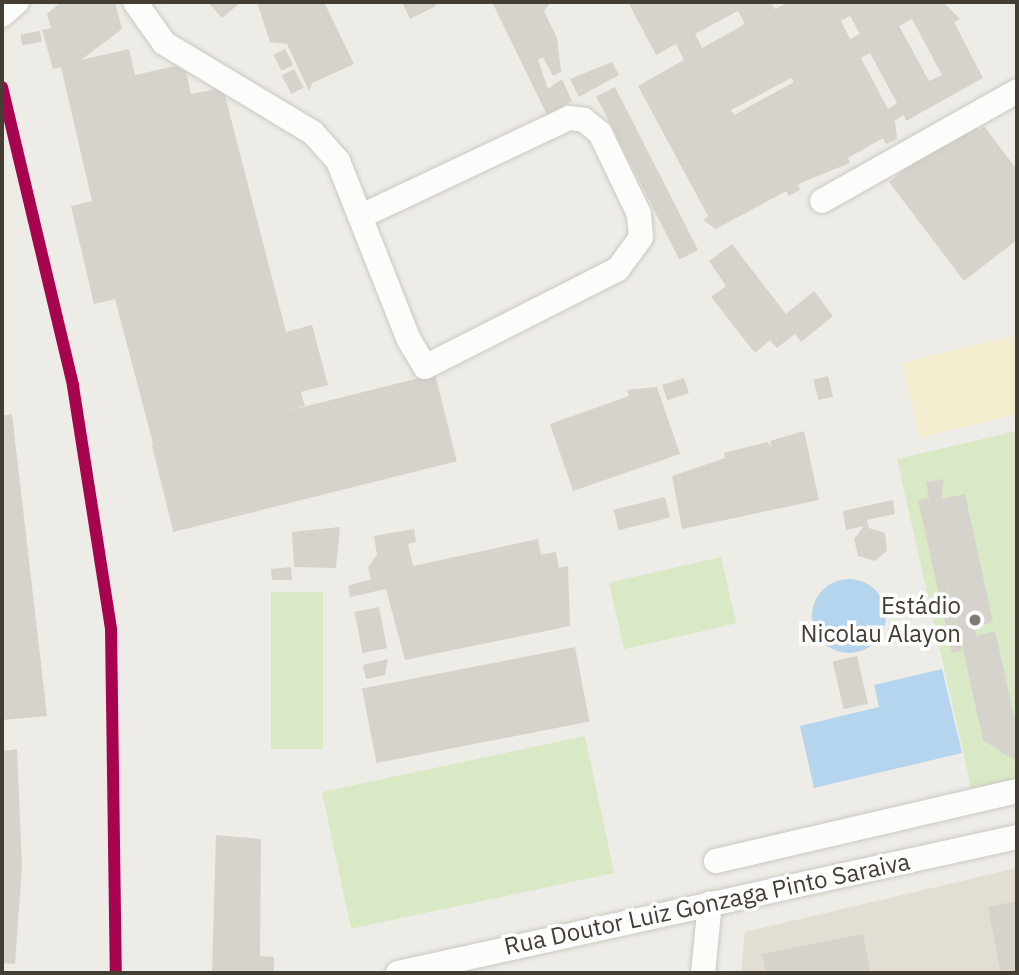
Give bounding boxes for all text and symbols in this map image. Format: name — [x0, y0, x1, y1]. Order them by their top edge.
place label: Estádio Nicolau Alayon — [800, 592, 961, 648]
marker: Estádio Nicolau Alayon — [967, 612, 983, 628]
street label: Rua Doutor Luiz Gonzaga Pinto Saraiva — [501, 847, 913, 961]

